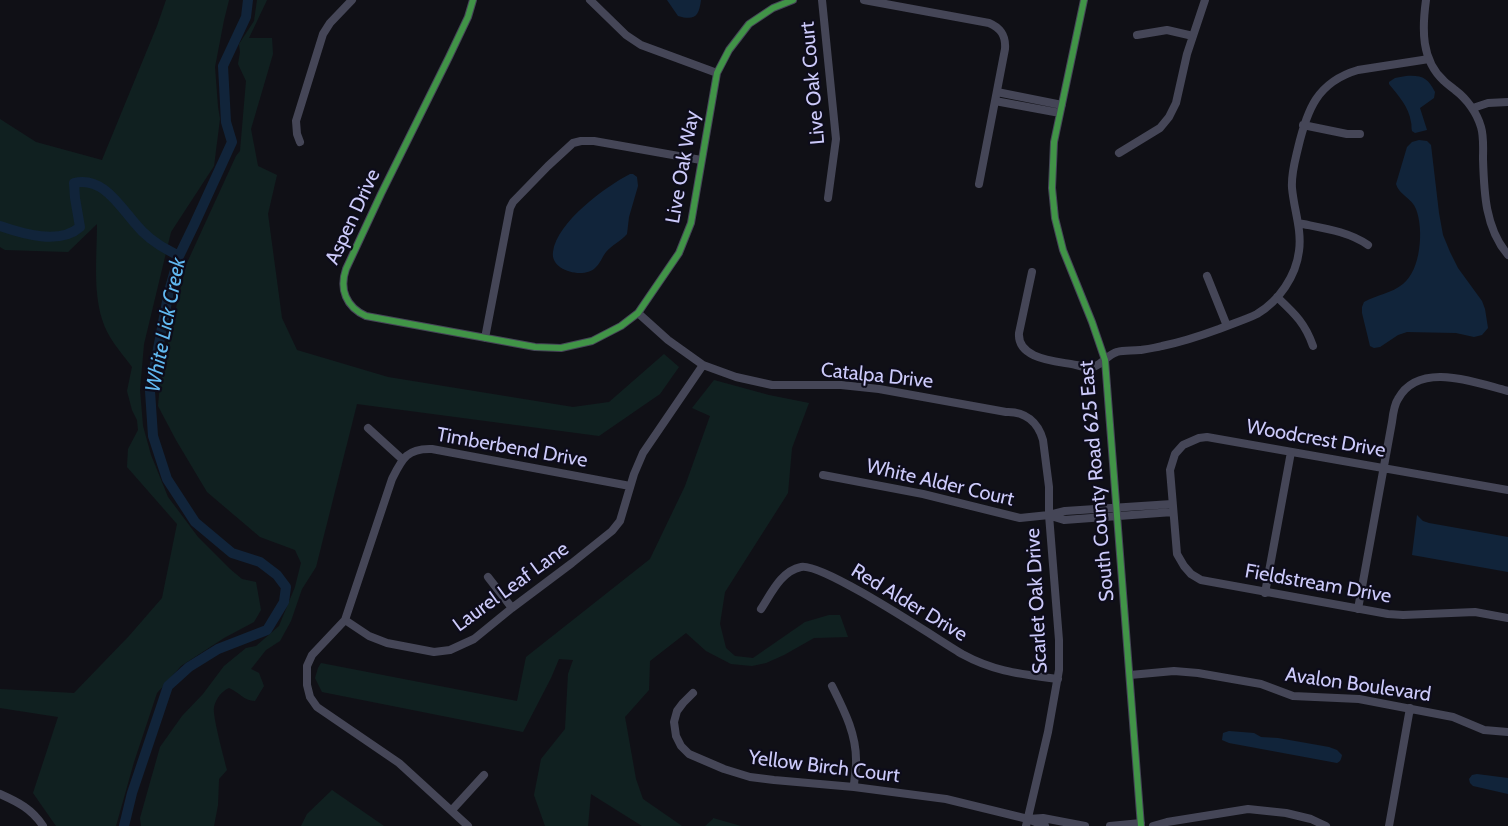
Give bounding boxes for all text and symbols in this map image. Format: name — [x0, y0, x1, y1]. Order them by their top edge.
street label: Live Oak Court — [796, 20, 830, 146]
street label: Live Oak Way — [661, 109, 705, 225]
street label: Aspen Drive — [320, 165, 386, 269]
water label: White Lick Creek — [141, 255, 191, 395]
street label: Catalpa Drive — [820, 358, 934, 394]
street label: South County Road 625 East — [1075, 359, 1119, 603]
street label: Woodcrest Drive — [1244, 415, 1388, 463]
street label: Timberbend Drive — [435, 423, 589, 473]
street label: White Alder Court — [864, 454, 1016, 512]
street label: Scarlet Oak Drive — [1021, 528, 1053, 674]
street label: Laurel Leaf Lane — [448, 537, 574, 637]
street label: Red Alder Drive — [847, 559, 971, 647]
street label: Fieldstream Drive — [1243, 559, 1393, 609]
street label: Avalon Boulevard — [1284, 663, 1432, 707]
street label: Yellow Birch Court — [747, 746, 901, 788]

